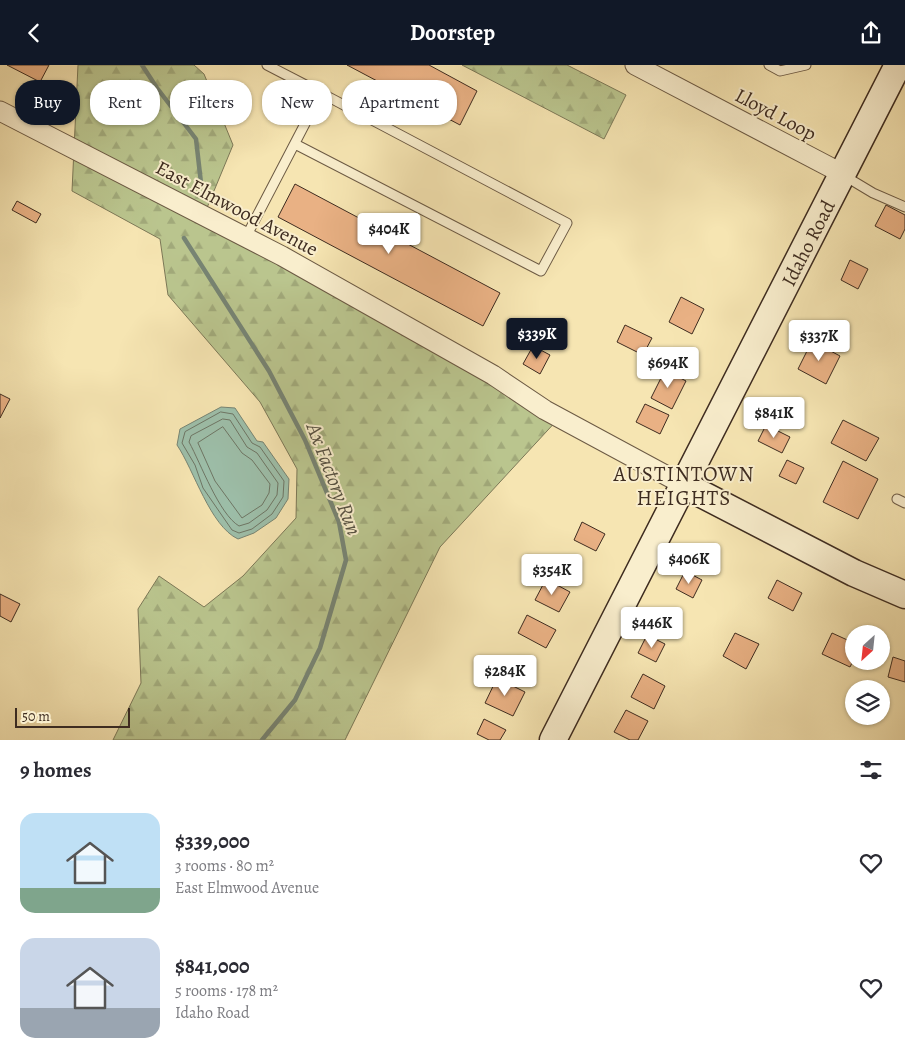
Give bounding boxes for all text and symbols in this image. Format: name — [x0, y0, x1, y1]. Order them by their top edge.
text: Doorstep — [410, 18, 495, 48]
icon: back — [20, 19, 48, 47]
icon: share — [857, 19, 885, 47]
chip: Buy — [15, 80, 80, 125]
chip: Rent — [90, 80, 160, 125]
chip: Filters — [170, 80, 252, 125]
chip: New — [262, 80, 332, 125]
chip: Apartment — [342, 80, 457, 125]
street label: Lloyd Loop — [730, 82, 821, 147]
street label: East Elmwood Avenue — [151, 154, 323, 263]
street label: Idaho Road — [775, 195, 842, 291]
pin: $404K — [354, 213, 424, 255]
text: $404K — [368, 218, 410, 240]
pin: $339K — [502, 317, 572, 360]
pin: $337K — [784, 319, 854, 362]
text: $339K — [517, 323, 557, 345]
text: $337K — [800, 325, 838, 347]
pin: $694K — [633, 347, 703, 389]
text: $694K — [648, 352, 688, 374]
pin: $841K — [739, 397, 809, 439]
text: $841K — [755, 402, 793, 424]
water label: Ax Factory Run — [299, 418, 368, 539]
district label: AUSTINTOWN HEIGHTS — [613, 460, 755, 512]
pin: $406K — [654, 543, 724, 585]
text: $406K — [668, 548, 710, 570]
pin: $354K — [517, 553, 587, 596]
text: $354K — [532, 559, 572, 581]
pin: $446K — [617, 607, 687, 649]
text: $446K — [632, 612, 672, 634]
north arrow — [845, 625, 890, 670]
map controls — [845, 625, 890, 725]
pin: $284K — [470, 655, 540, 697]
text: $284K — [485, 660, 525, 682]
button: layers — [845, 680, 890, 725]
scale bar — [15, 705, 130, 728]
text: 50 m — [22, 707, 50, 726]
text: 9 homes — [20, 756, 91, 784]
icon: filters — [857, 756, 885, 784]
text: $339,000 — [175, 827, 250, 855]
icon: home — [60, 833, 120, 893]
icon: heart — [857, 849, 885, 877]
text: 3 rooms · 80 m² — [175, 855, 274, 877]
text: East Elmwood Avenue — [175, 877, 319, 899]
text: $841,000 — [175, 952, 250, 980]
icon: home — [60, 958, 120, 1018]
icon: heart — [857, 974, 885, 1002]
text: 5 rooms · 178 m² — [175, 980, 278, 1002]
text: Idaho Road — [175, 1002, 250, 1024]

